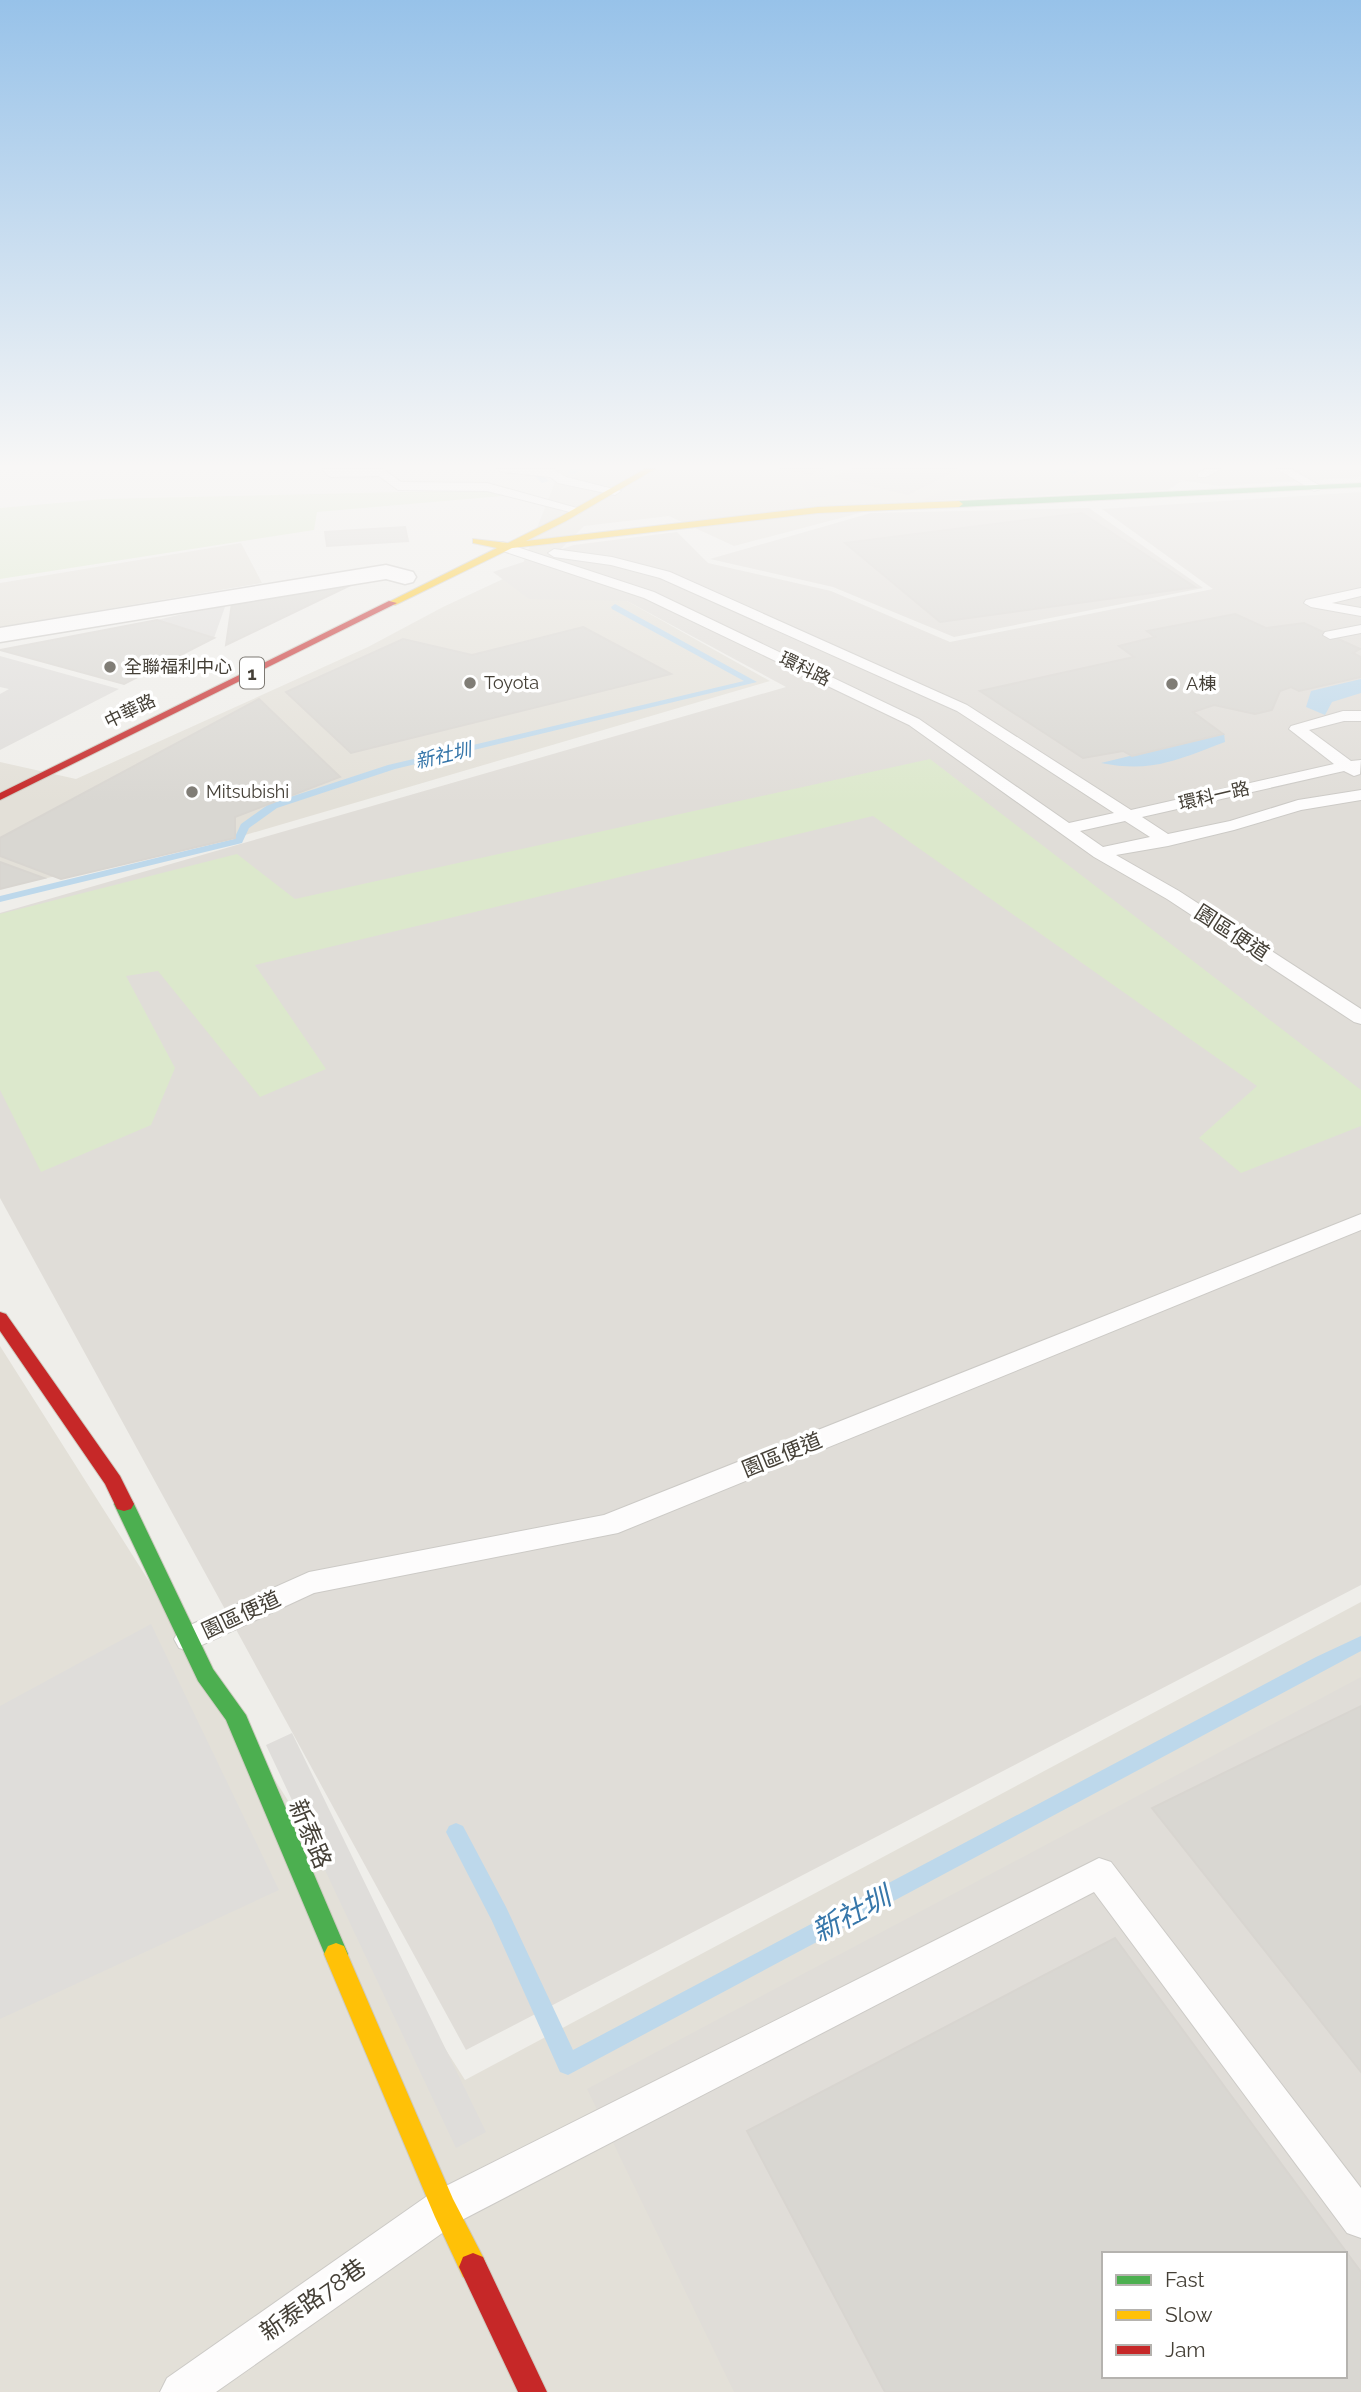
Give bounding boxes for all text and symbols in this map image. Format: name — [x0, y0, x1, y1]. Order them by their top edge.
street label: 環科路 — [776, 647, 834, 690]
place label: 全聯福利中心 — [124, 656, 232, 677]
road number: 1 — [240, 658, 264, 688]
marker: 全聯福利中心 — [102, 659, 118, 675]
place label: Toyota — [484, 672, 539, 693]
place label: A棟 — [1186, 673, 1216, 694]
marker: Toyota — [462, 675, 478, 691]
marker: A棟 — [1164, 676, 1180, 692]
street label: 中華路 — [101, 689, 159, 732]
water label: 新社圳 — [413, 737, 476, 772]
street label: 環科一路 — [1176, 777, 1251, 814]
place label: Mitsubishi — [206, 781, 289, 802]
marker: Mitsubishi — [184, 784, 200, 800]
street label: 園區便道 — [1190, 899, 1274, 966]
street label: 園區便道 — [738, 1427, 825, 1482]
street label: 園區便道 — [197, 1585, 284, 1644]
street label: 新泰路 — [283, 1795, 338, 1873]
water label: 新社圳 — [806, 1878, 900, 1949]
street label: 新泰路78巷 — [254, 2252, 371, 2347]
legend — [1102, 2252, 1347, 2378]
text: Fast — [1165, 2267, 1205, 2292]
text: Slow — [1165, 2302, 1213, 2327]
text: Jam — [1165, 2337, 1206, 2362]

